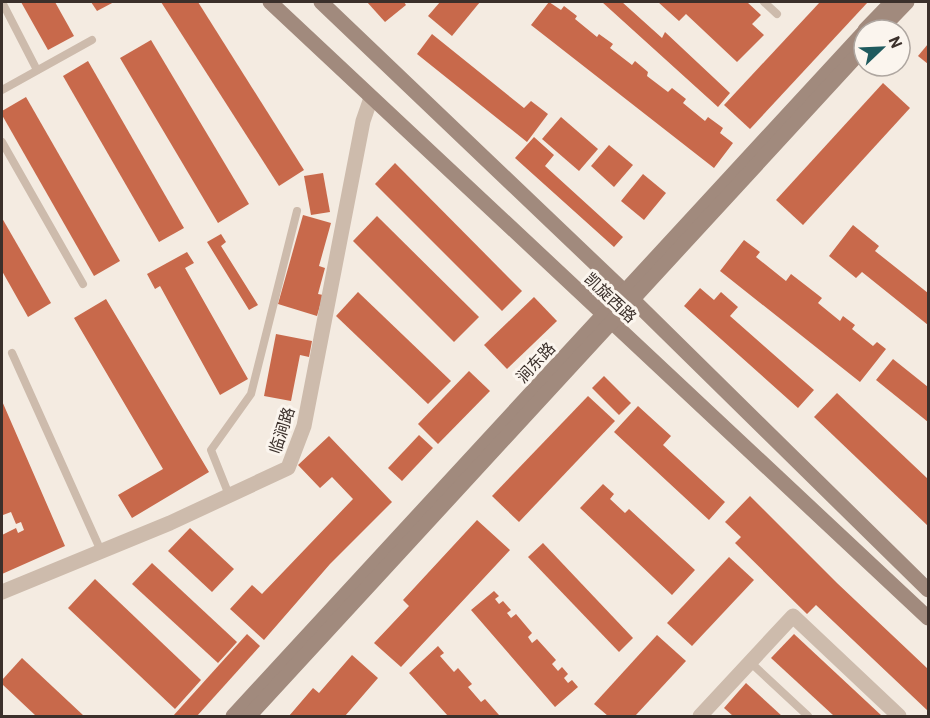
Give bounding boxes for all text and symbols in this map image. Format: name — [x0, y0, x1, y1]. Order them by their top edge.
north arrow — [852, 18, 912, 78]
text: N — [885, 33, 907, 51]
street label: 凯旋西路 — [581, 268, 641, 326]
street label: 涧东路 — [512, 338, 558, 386]
street label: 临涧路 — [265, 404, 297, 456]

